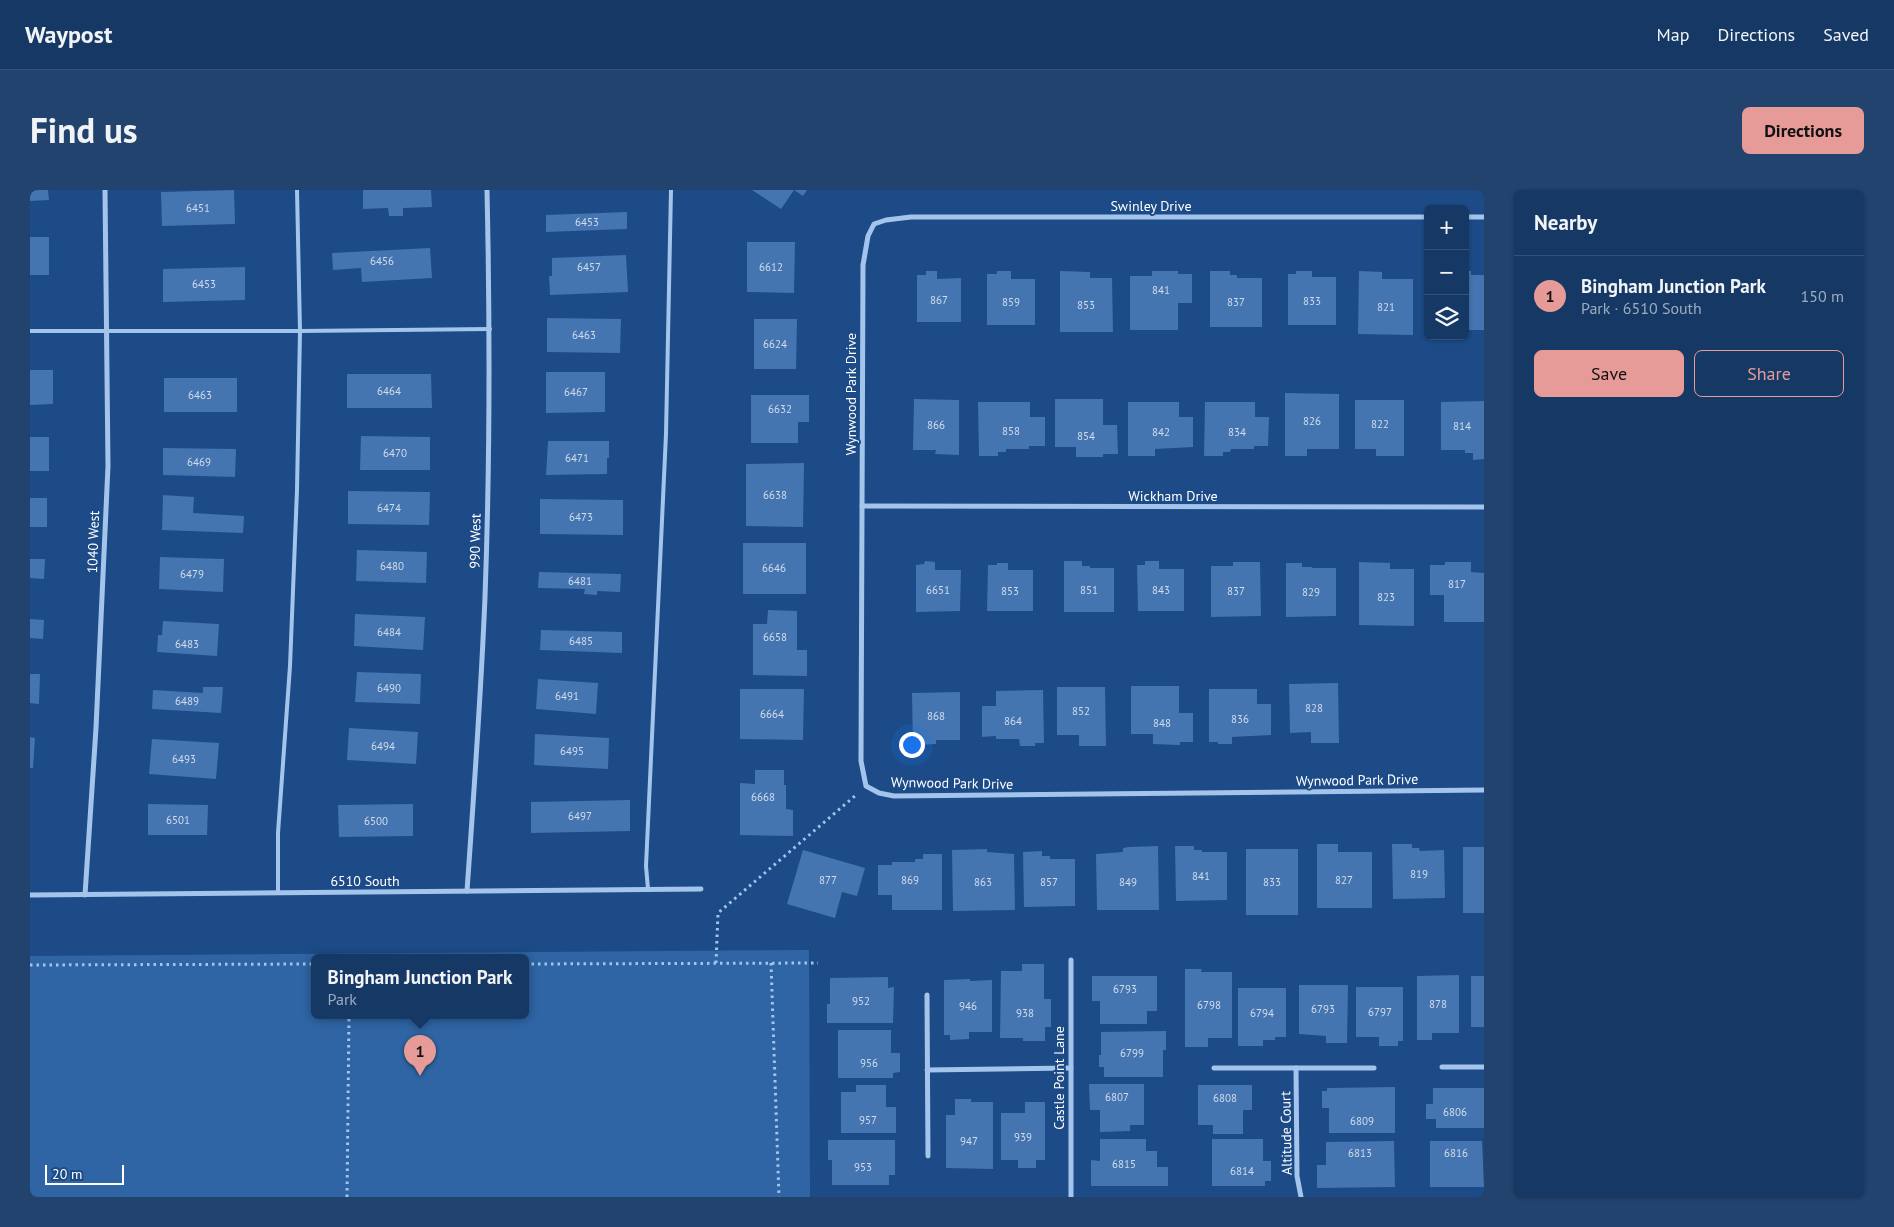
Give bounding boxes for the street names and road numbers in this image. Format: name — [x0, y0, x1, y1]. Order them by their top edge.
street label: Swinley Drive — [1110, 197, 1192, 215]
street label: Wynwood Park Drive — [842, 333, 860, 455]
street label: Wickham Drive — [1128, 487, 1218, 505]
street label: 1040 West — [83, 510, 103, 574]
street label: 990 West — [466, 513, 484, 569]
street label: Wynwood Park Drive — [1296, 770, 1418, 790]
street label: Wynwood Park Drive — [891, 773, 1013, 793]
street label: 6510 South — [330, 872, 400, 890]
street label: Castle Point Lane — [1050, 1026, 1068, 1130]
street label: Altitude Court — [1276, 1091, 1296, 1175]

